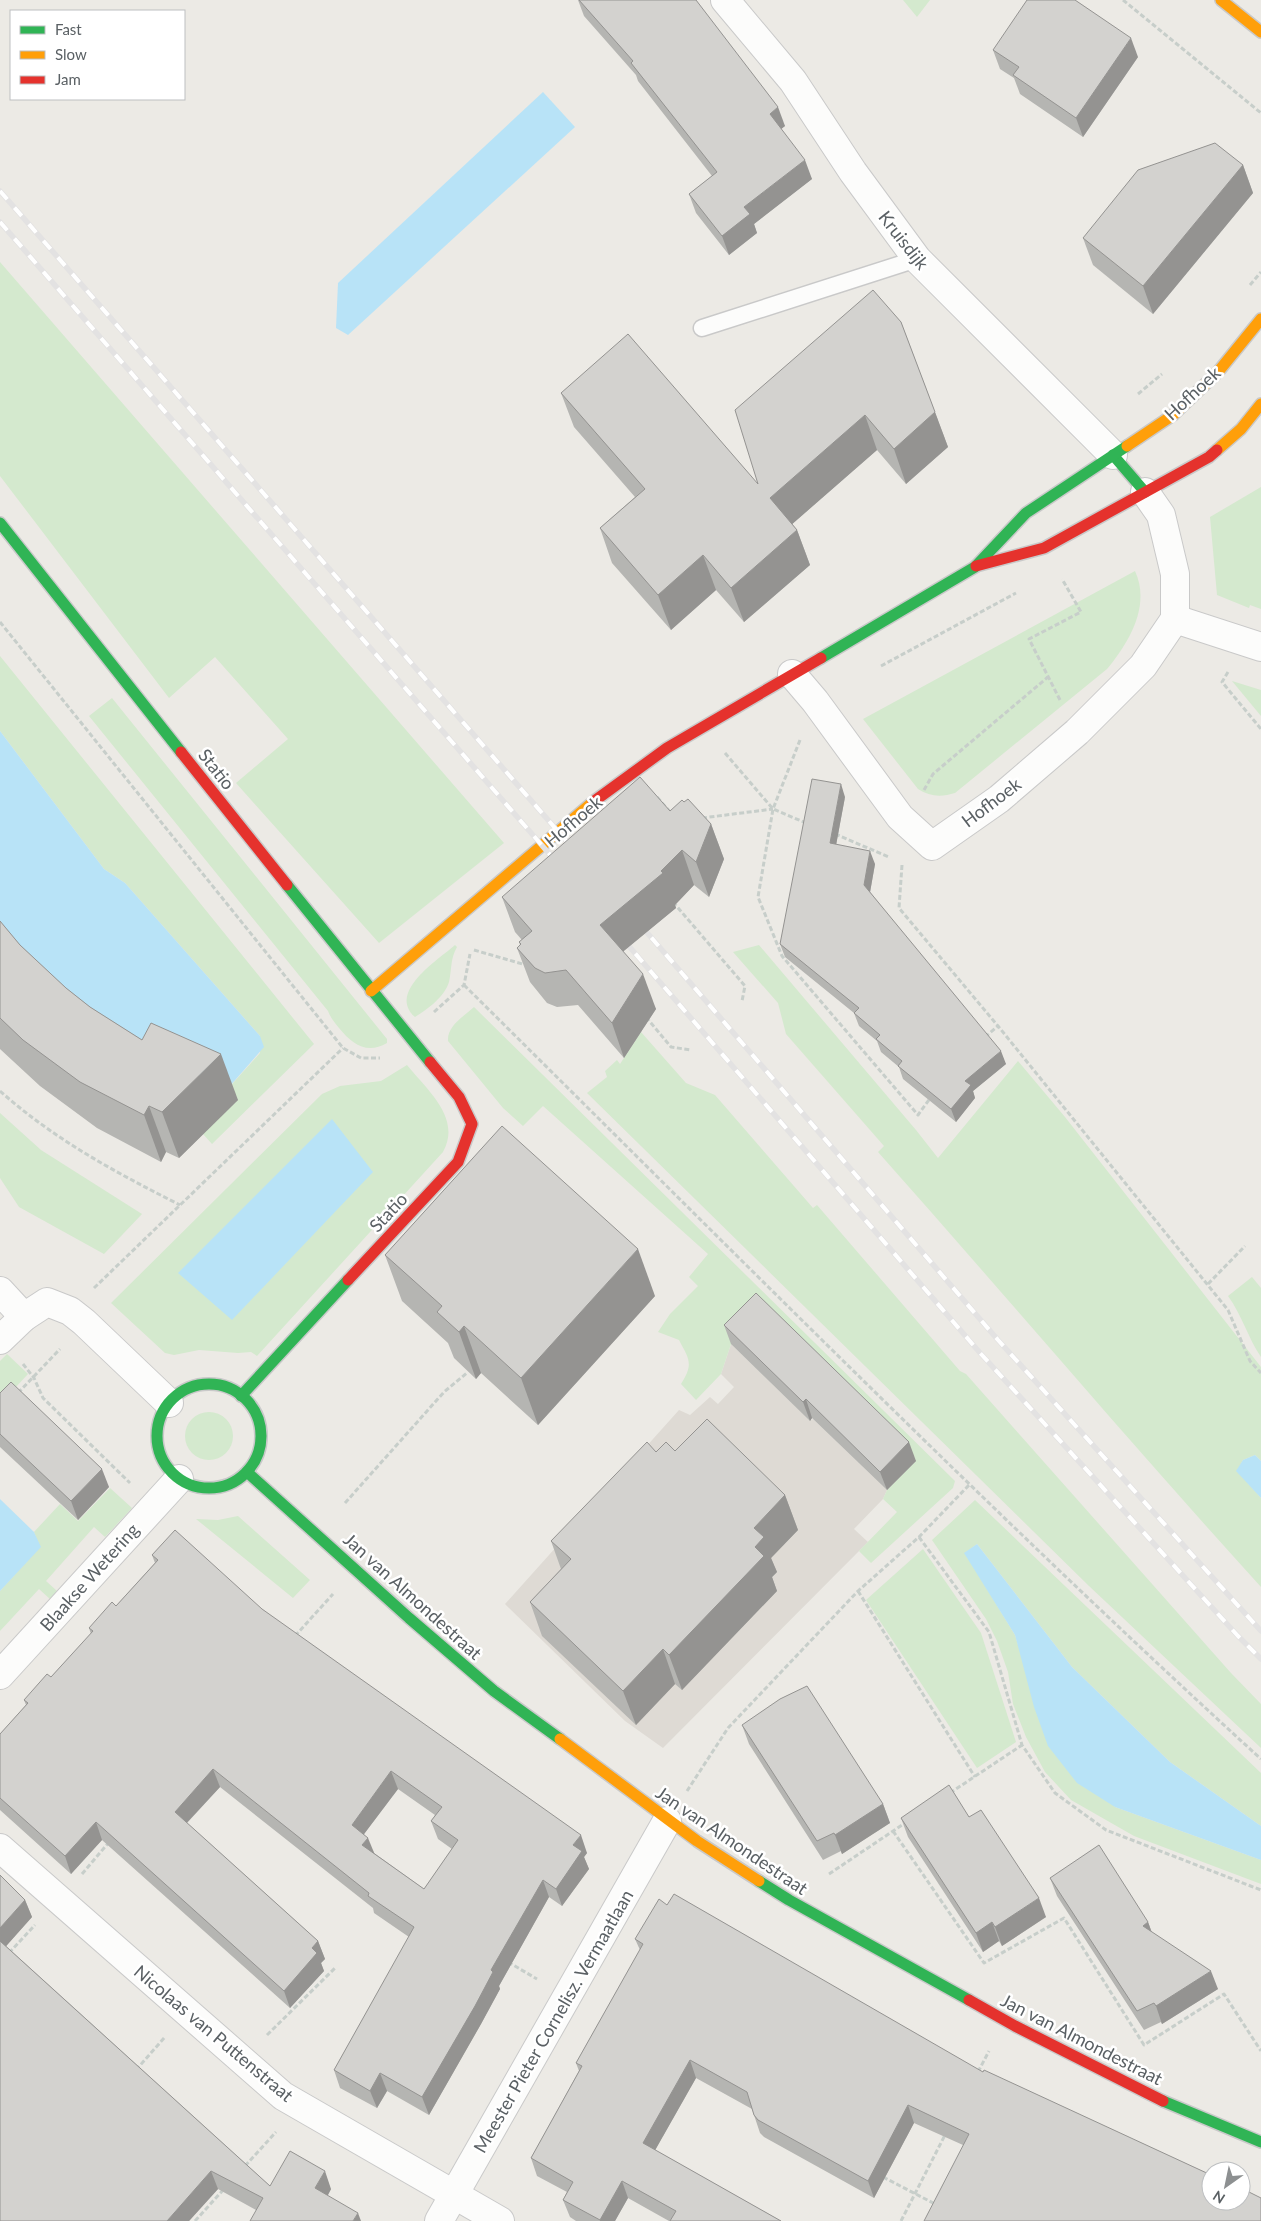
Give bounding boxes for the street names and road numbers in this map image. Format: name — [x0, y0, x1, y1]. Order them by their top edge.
street label: Kruisdijk — [874, 206, 934, 274]
street label: Hofhoek — [1159, 361, 1225, 424]
street label: Statio — [194, 744, 240, 794]
street label: Hofhoek — [957, 772, 1026, 831]
street label: Hofhoek — [540, 790, 607, 852]
street label: Statio — [364, 1188, 412, 1236]
street label: Blaakse Wetering — [35, 1518, 143, 1636]
street label: Jan van Almondestraat — [339, 1528, 487, 1664]
street label: Jan van Almondestraat — [652, 1781, 813, 1899]
street label: Meester Pieter Cornelisz. Vermaatlaan — [468, 1886, 638, 2156]
street label: Nicolaas van Puttenstraat — [130, 1960, 298, 2106]
street label: Jan van Almondestraat — [998, 1989, 1167, 2090]

